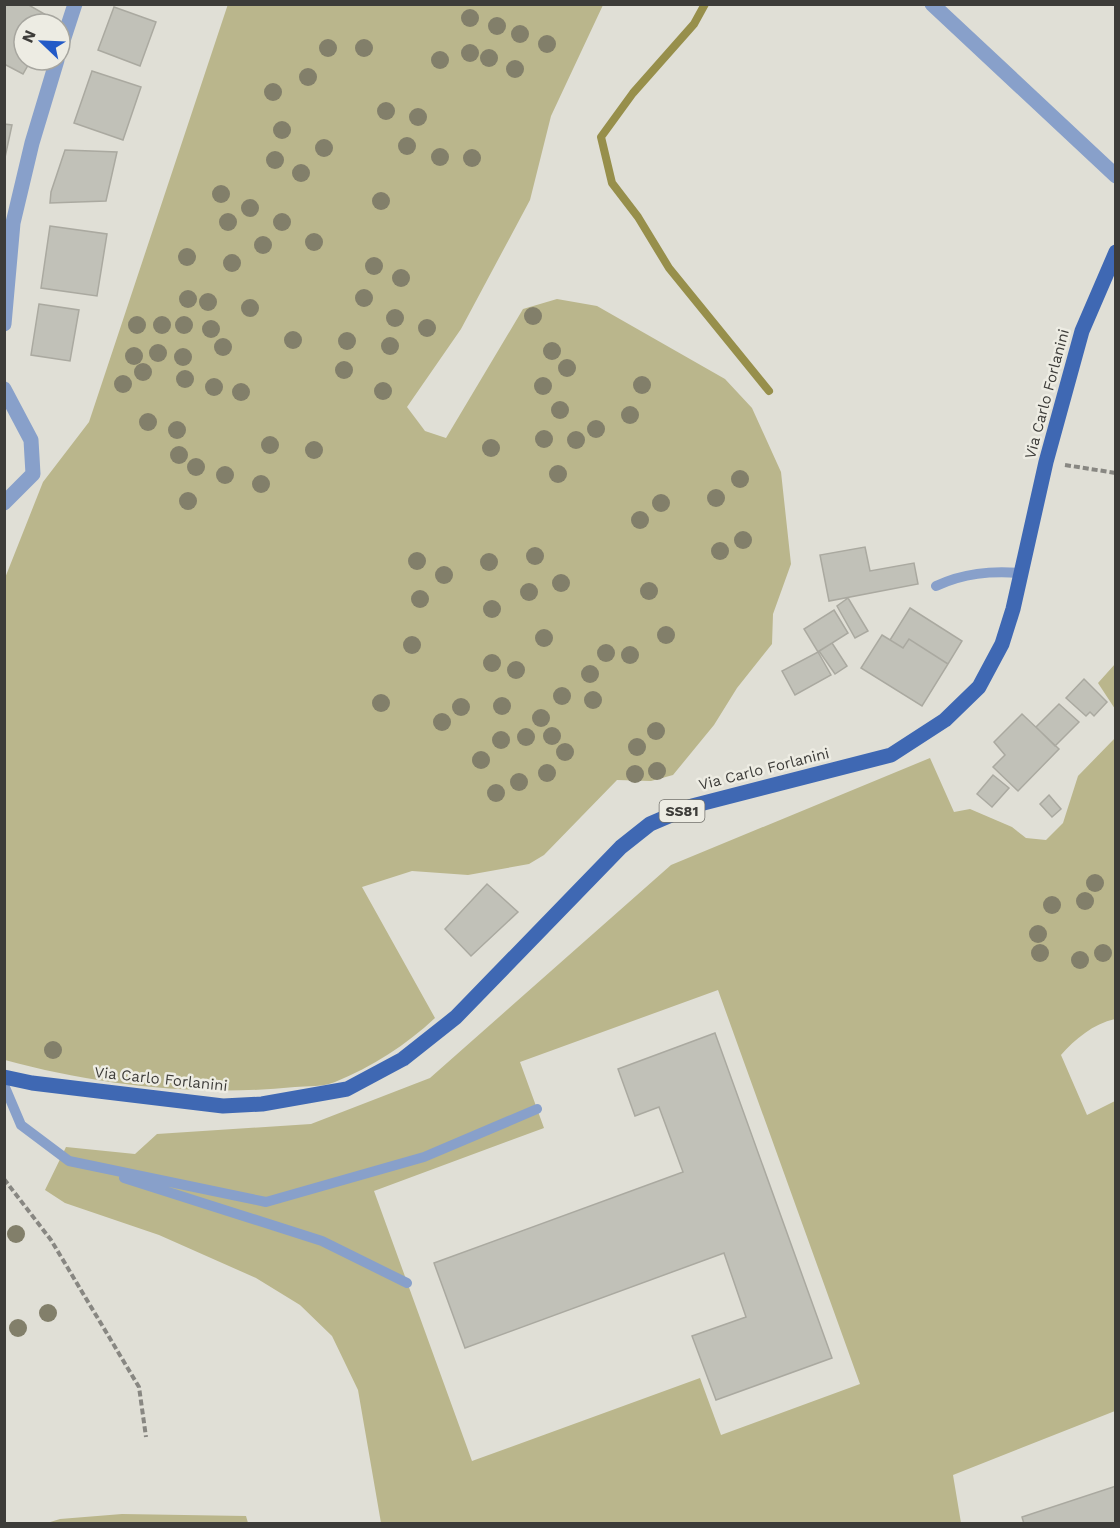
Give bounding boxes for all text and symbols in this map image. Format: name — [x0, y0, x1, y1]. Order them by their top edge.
north arrow — [12, 12, 72, 72]
text: N — [18, 27, 40, 46]
street label: Via Carlo Forlanini — [1021, 327, 1073, 461]
street label: Via Carlo Forlanini — [697, 744, 831, 794]
road number: SS81 — [660, 800, 704, 822]
street label: Via Carlo Forlanini — [94, 1063, 228, 1095]

